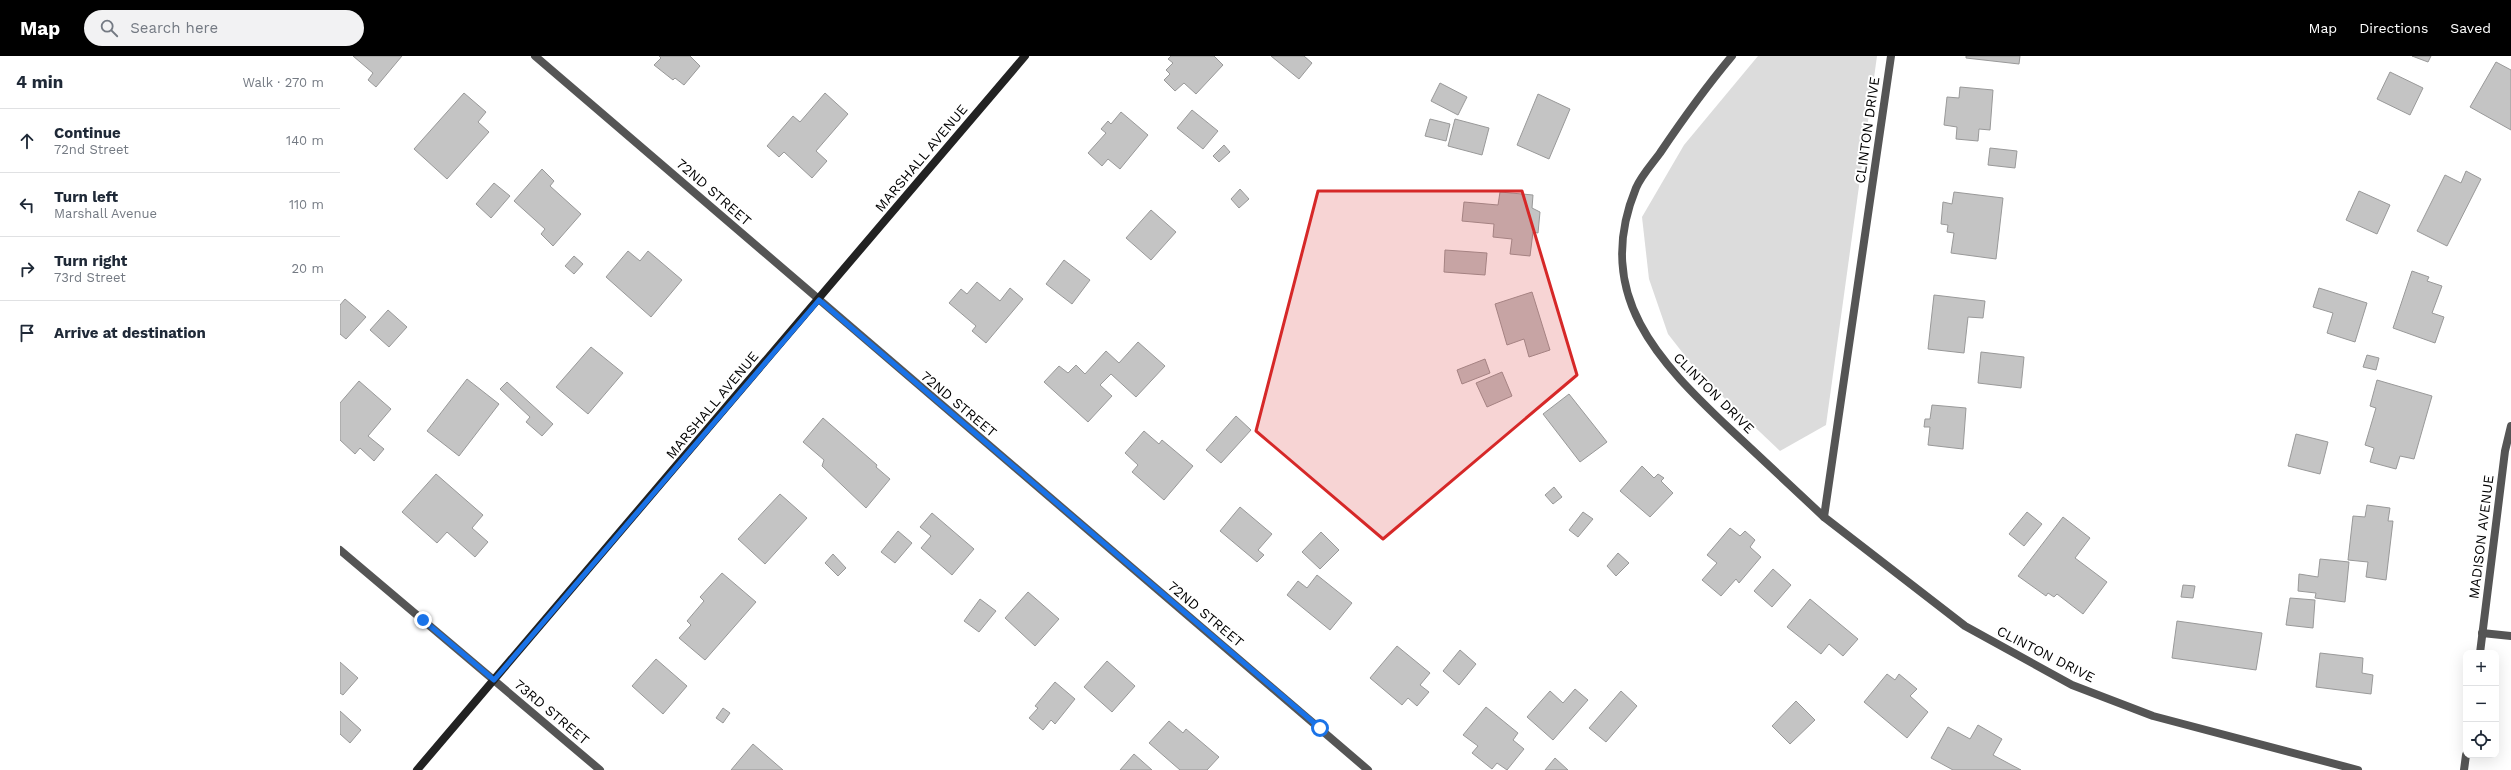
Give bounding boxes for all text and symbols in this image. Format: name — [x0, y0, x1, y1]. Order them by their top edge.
search box — [84, 10, 364, 46]
text: Map — [20, 17, 60, 40]
icon: search — [98, 17, 120, 39]
text: Search here — [130, 19, 218, 37]
text: Map — [2309, 20, 2337, 36]
text: Directions — [2359, 20, 2428, 36]
text: Saved — [2450, 20, 2491, 36]
text: 4 min — [16, 72, 63, 92]
text: Walk · 270 m — [243, 75, 324, 90]
street label: CLINTON DRIVE — [1852, 76, 1882, 184]
street label: MARSHALL AVENUE — [871, 101, 971, 215]
text: Continue — [54, 124, 121, 142]
icon: ahead — [16, 130, 38, 152]
text: 140 m — [286, 133, 324, 148]
text: 72nd Street — [54, 142, 129, 157]
street label: 72ND STREET — [673, 155, 755, 229]
text: Turn left — [54, 188, 118, 206]
icon: left — [16, 194, 38, 216]
text: 110 m — [289, 197, 324, 212]
text: Marshall Avenue — [54, 206, 157, 221]
text: Turn right — [54, 252, 127, 270]
icon: right — [16, 258, 38, 280]
text: 20 m — [292, 261, 324, 276]
text: 73rd Street — [54, 270, 126, 285]
icon: arrive — [16, 322, 38, 344]
text: Arrive at destination — [54, 324, 206, 342]
street label: MARSHALL AVENUE — [662, 348, 762, 462]
street label: CLINTON DRIVE — [1670, 349, 1758, 437]
street label: 72ND STREET — [918, 368, 1000, 441]
street label: MADISON AVENUE — [2465, 474, 2497, 600]
street label: 72ND STREET — [1165, 578, 1247, 651]
route end — [414, 611, 432, 629]
street label: CLINTON DRIVE — [1994, 622, 2098, 686]
map controls — [2463, 650, 2499, 758]
button: + — [2463, 650, 2499, 686]
street label: 73RD STREET — [511, 676, 593, 748]
button: − — [2463, 686, 2499, 722]
route start — [1311, 719, 1329, 737]
button: locate — [2463, 722, 2499, 758]

